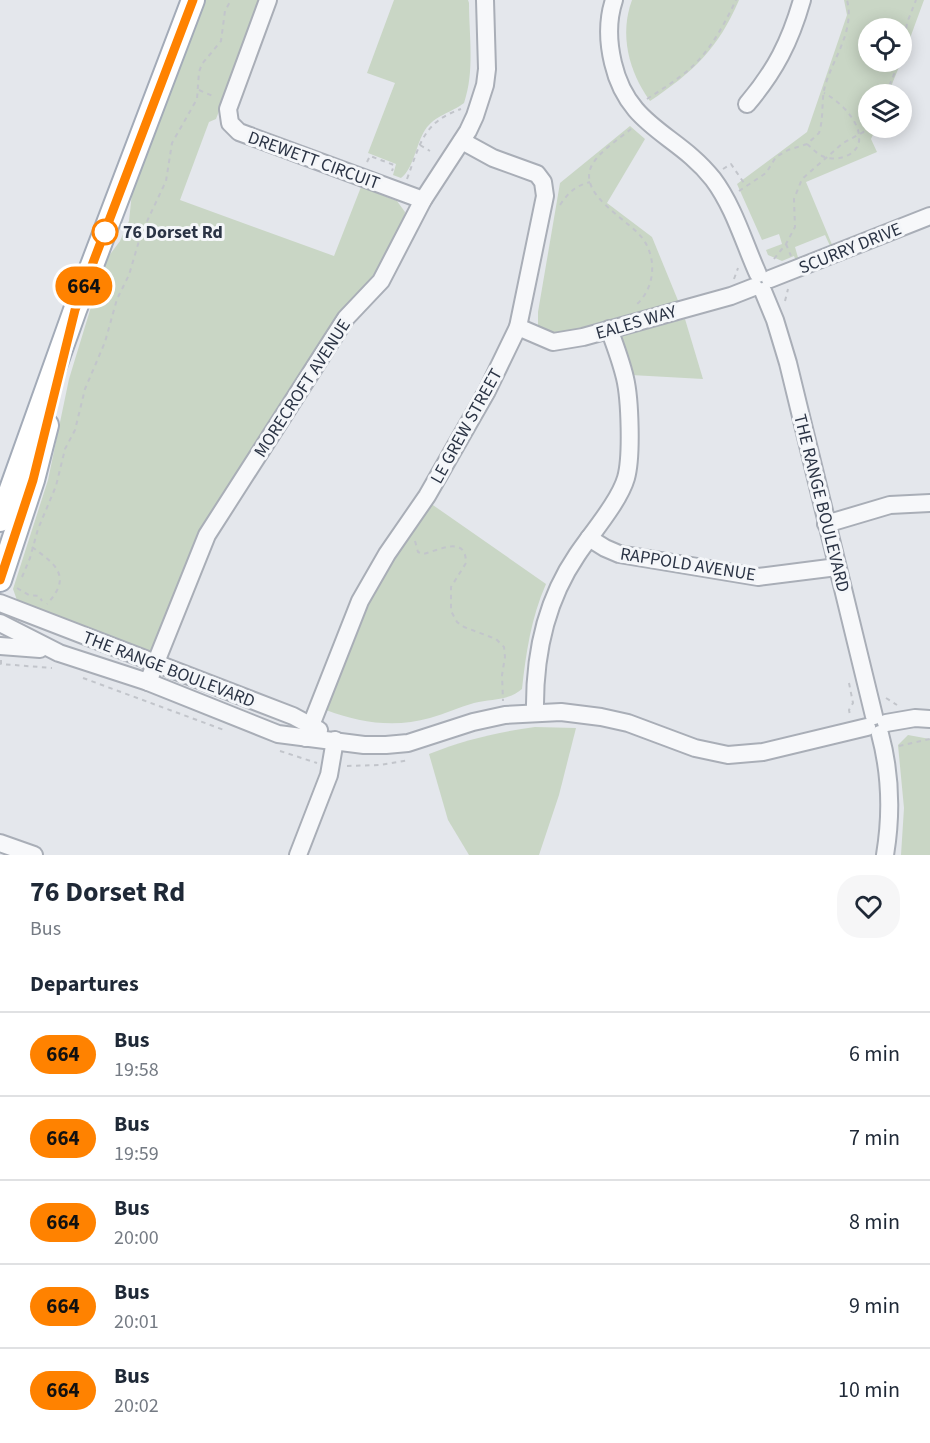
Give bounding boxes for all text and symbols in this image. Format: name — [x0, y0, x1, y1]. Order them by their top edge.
map controls — [858, 18, 912, 138]
button: locate — [858, 18, 912, 72]
button: layers — [858, 84, 912, 138]
street label: DREWETT CIRCUIT — [244, 125, 384, 196]
street label: SCURRY DRIVE — [795, 217, 905, 280]
marker: 76 Dorset Rd — [92, 219, 118, 245]
place label: 76 Dorset Rd — [123, 220, 223, 245]
line badge: 664 — [50, 266, 118, 306]
text: 664 — [67, 271, 101, 301]
street label: EALES WAY — [593, 299, 680, 346]
street label: MORECROFT AVENUE — [248, 314, 357, 462]
street label: LE GREW STREET — [424, 364, 509, 488]
street label: THE RANGE BOULEVARD — [787, 411, 856, 595]
street label: RAPPOLD AVENUE — [618, 541, 757, 588]
street label: THE RANGE BOULEVARD — [79, 625, 259, 714]
text: 76 Dorset Rd — [30, 872, 185, 912]
button: heart — [837, 875, 900, 938]
text: Bus — [30, 915, 61, 943]
text: Departures — [30, 968, 139, 1000]
text: Bus — [114, 1024, 150, 1056]
text: 6 min — [849, 1038, 900, 1070]
text: 664 — [46, 1039, 80, 1069]
text: 19:58 — [114, 1056, 159, 1084]
text: Bus — [114, 1108, 150, 1140]
text: 7 min — [849, 1122, 900, 1154]
text: 664 — [46, 1123, 80, 1153]
text: 19:59 — [114, 1140, 159, 1168]
text: Bus — [114, 1192, 150, 1224]
text: 8 min — [849, 1206, 900, 1238]
text: 664 — [46, 1207, 80, 1237]
text: 20:00 — [114, 1224, 159, 1252]
text: Bus — [114, 1276, 150, 1308]
text: 9 min — [849, 1290, 900, 1322]
text: 664 — [46, 1291, 80, 1321]
text: 20:01 — [114, 1308, 159, 1336]
text: Bus — [114, 1360, 150, 1392]
text: 10 min — [838, 1374, 900, 1406]
text: 664 — [46, 1375, 80, 1405]
text: 20:02 — [114, 1392, 159, 1420]

